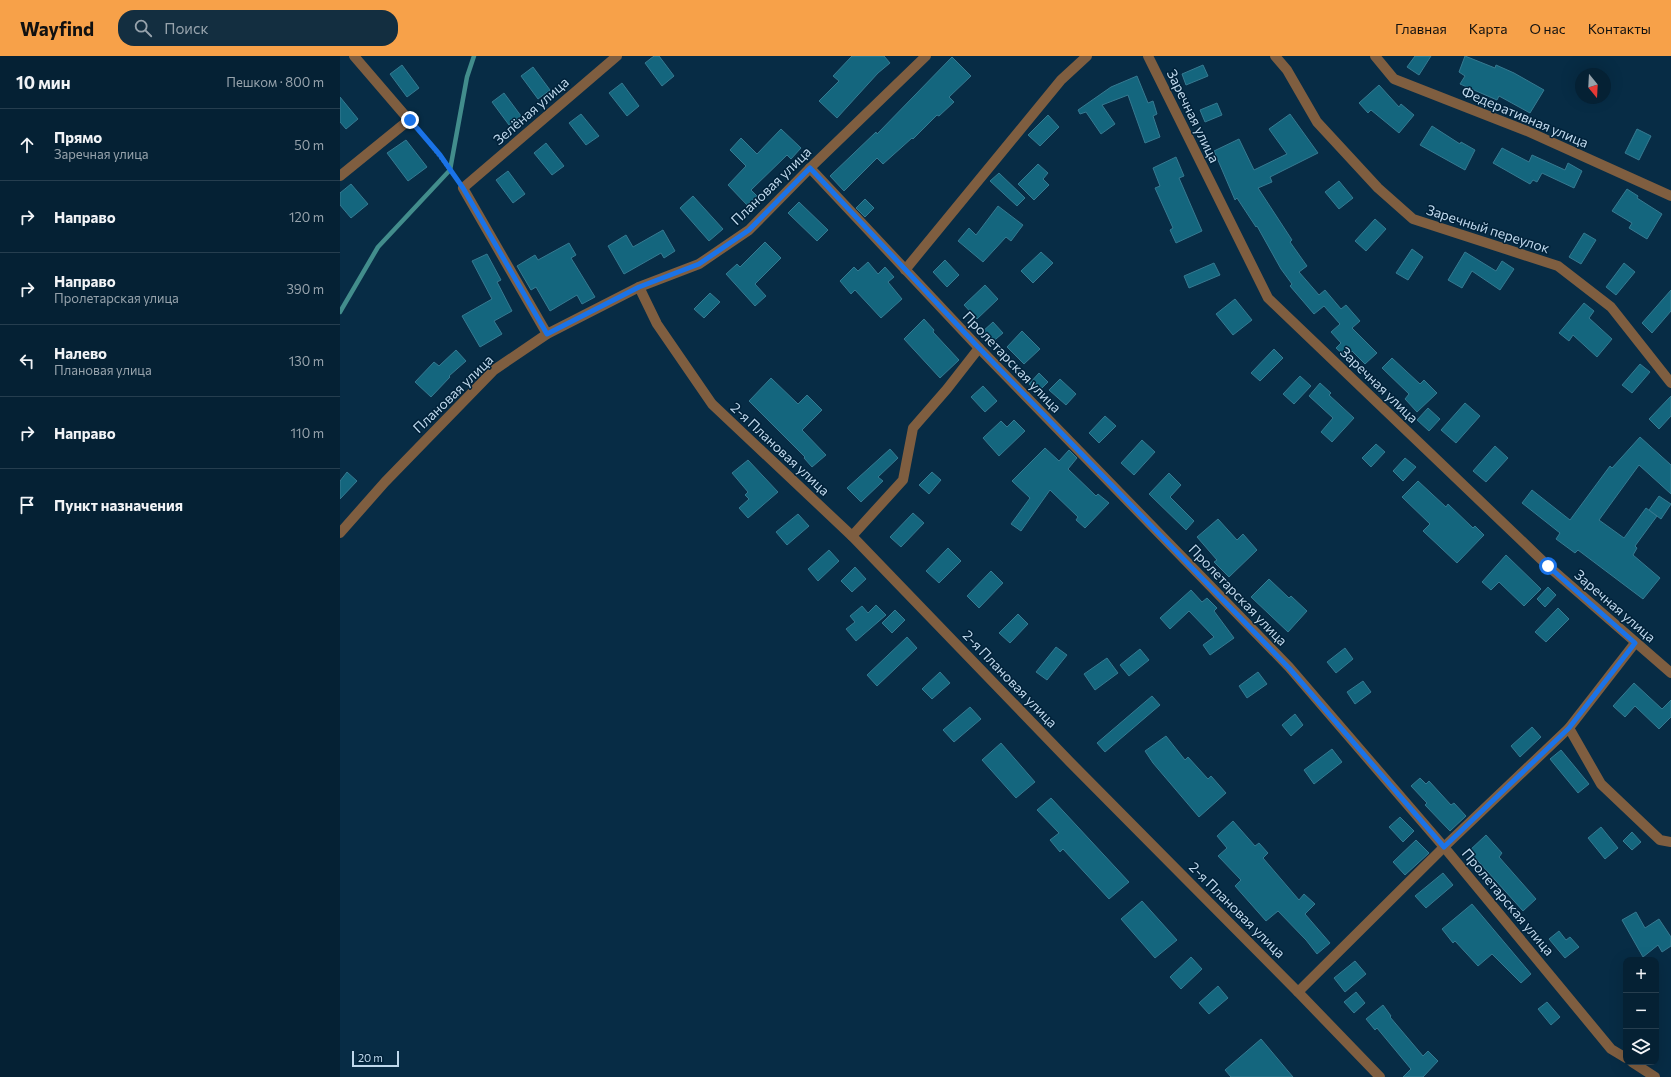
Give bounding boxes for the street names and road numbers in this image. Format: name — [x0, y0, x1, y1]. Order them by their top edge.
street label: Заречная улица — [1163, 66, 1223, 165]
street label: Зелёная улица — [489, 73, 572, 148]
street label: Федеративная улица — [1459, 82, 1591, 151]
street label: Плановая улица — [727, 143, 814, 228]
street label: Заречный переулок — [1424, 201, 1552, 257]
street label: Пролетарская улица — [960, 307, 1065, 416]
street label: Заречная улица — [1337, 343, 1422, 426]
street label: Плановая улица — [409, 351, 496, 436]
street label: 2-я Плановая улица — [727, 398, 833, 499]
street label: Пролетарская улица — [1186, 540, 1291, 649]
street label: Заречная улица — [1571, 566, 1659, 645]
street label: 2-я Плановая улица — [959, 626, 1061, 731]
street label: Пролетарская улица — [1459, 845, 1558, 959]
street label: 2-я Плановая улица — [1186, 858, 1289, 961]

